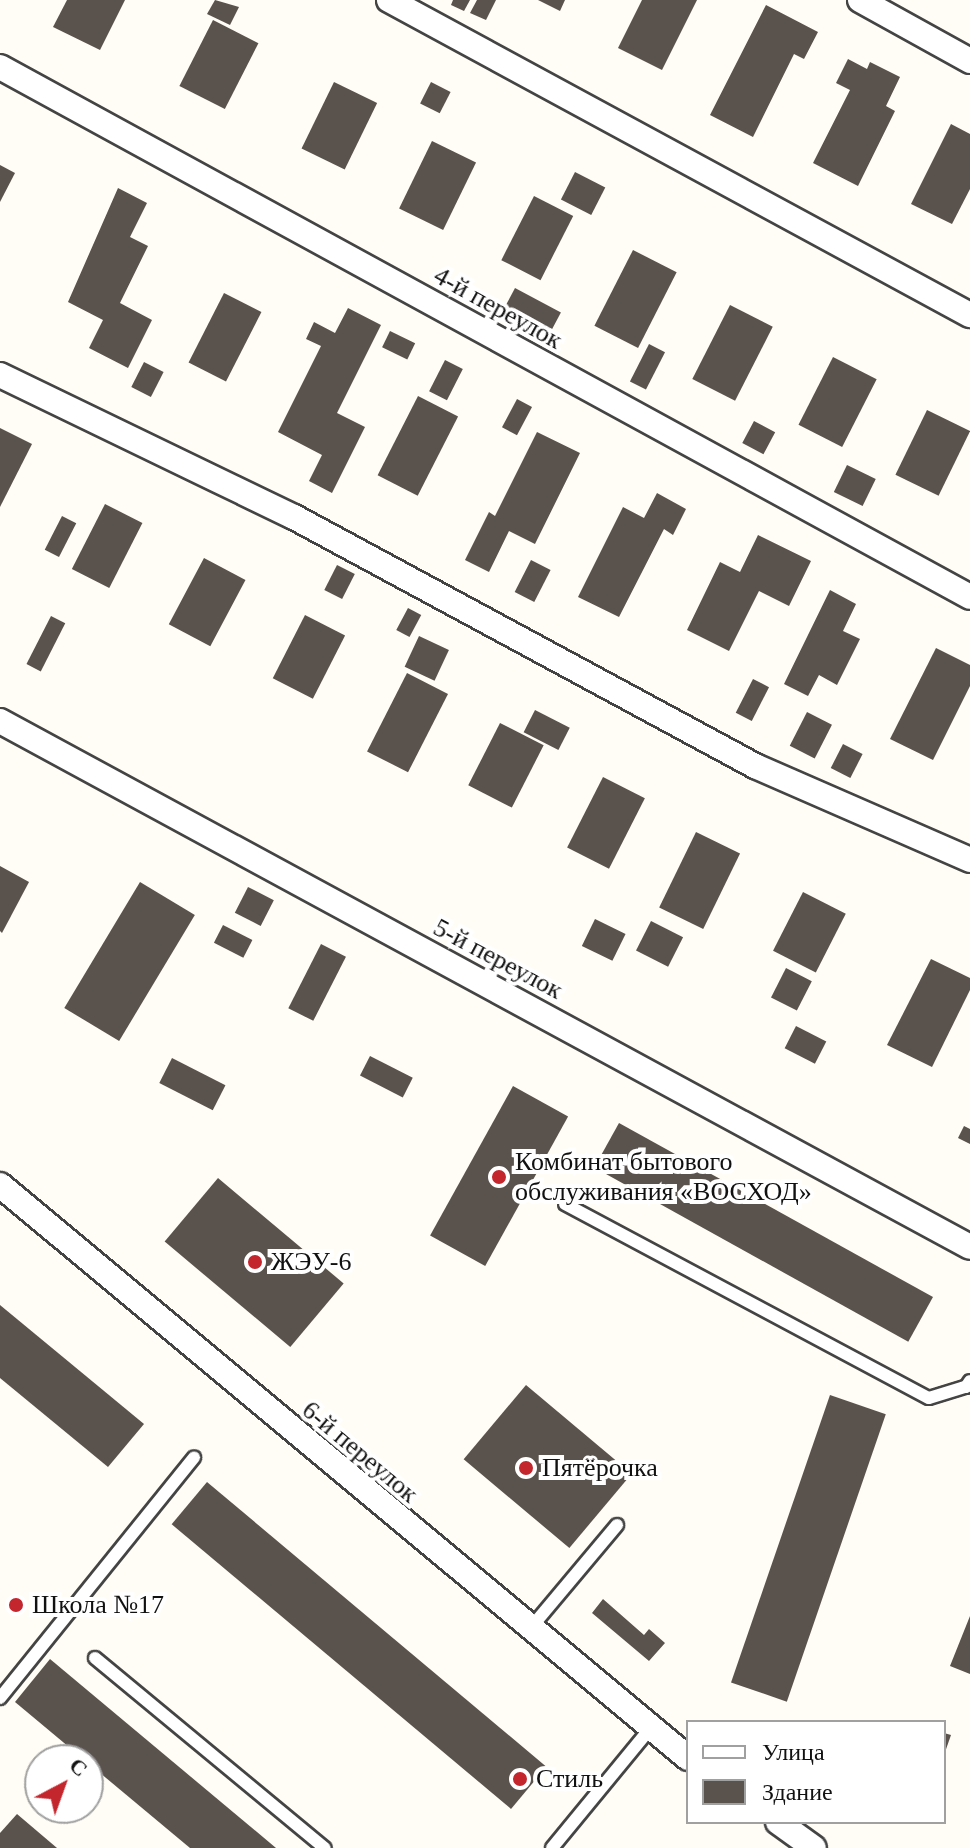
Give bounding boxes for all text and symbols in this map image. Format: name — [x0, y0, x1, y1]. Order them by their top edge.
street label: 4-й переулок — [428, 260, 568, 356]
street label: 5-й переулок — [428, 912, 568, 1006]
place label: Комбинат бытового обслуживания «ВОСХОД» — [515, 1146, 812, 1208]
marker: Комбинат бытового обслуживания «ВОСХОД» — [490, 1168, 508, 1186]
place label: ЖЭУ-6 — [271, 1246, 352, 1278]
marker: ЖЭУ-6 — [246, 1253, 264, 1271]
street label: 6-й переулок — [296, 1394, 424, 1510]
place label: Пятёрочка — [542, 1452, 658, 1484]
marker: Пятёрочка — [517, 1459, 535, 1477]
place label: Школа №17 — [32, 1589, 164, 1621]
marker: Школа №17 — [7, 1596, 25, 1614]
legend — [686, 1720, 946, 1824]
text: Улица — [762, 1739, 825, 1765]
north arrow — [24, 1744, 104, 1824]
text: С — [65, 1752, 93, 1782]
place label: Стиль — [536, 1763, 603, 1795]
marker: Стиль — [511, 1770, 529, 1788]
text: Здание — [762, 1779, 833, 1805]

